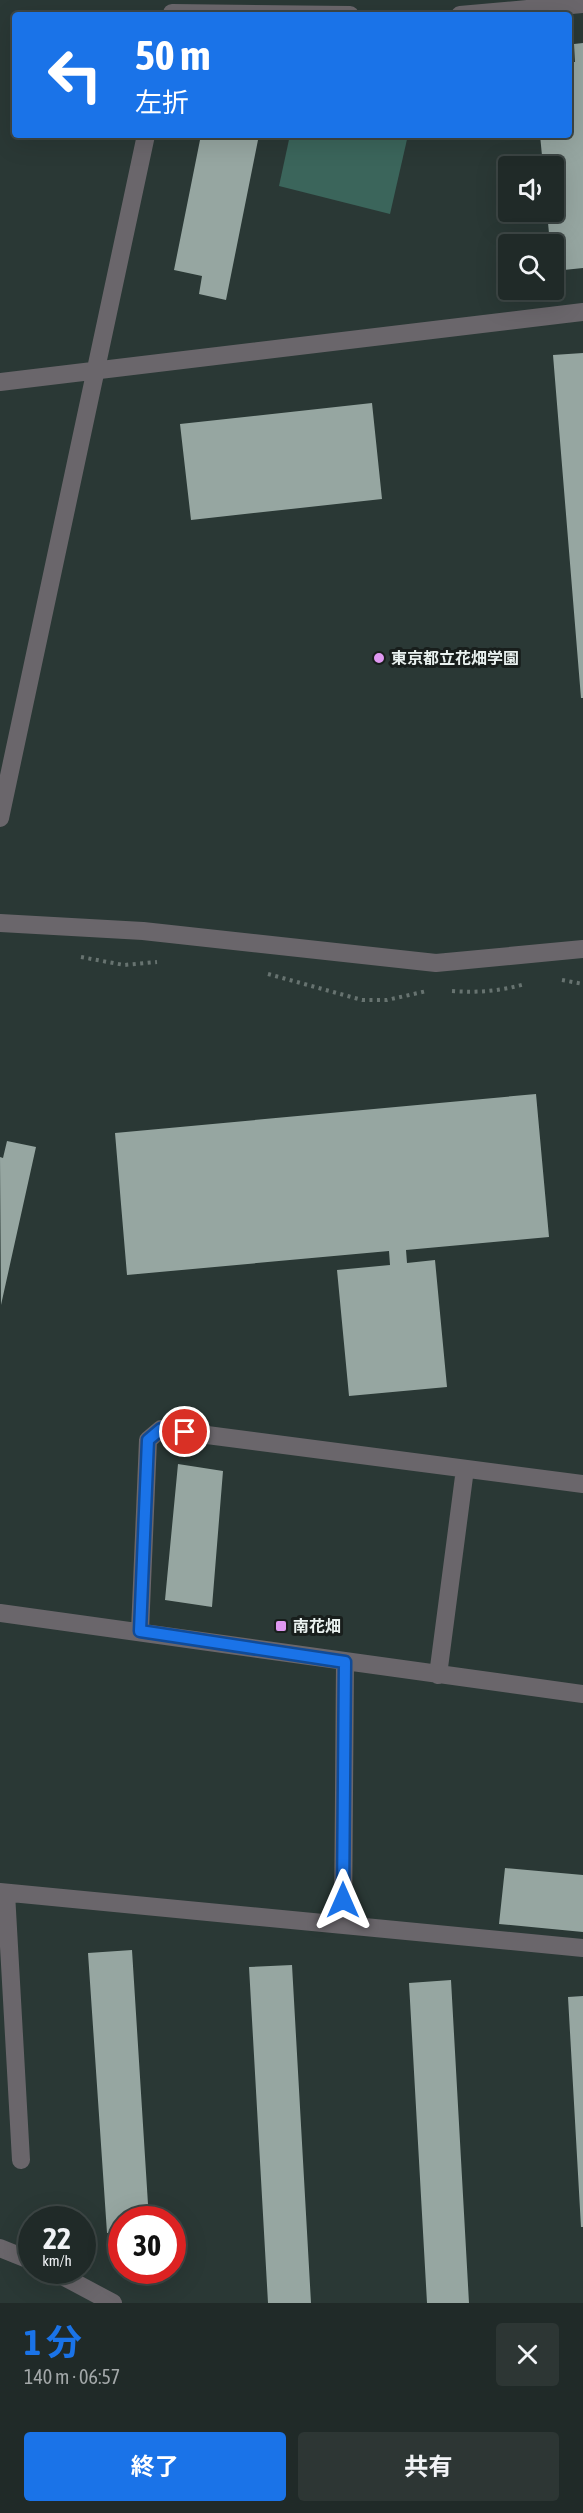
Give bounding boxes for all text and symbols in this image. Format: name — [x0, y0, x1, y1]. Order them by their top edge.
text: 50 m — [135, 31, 210, 79]
icon: left — [36, 36, 114, 114]
text: 左折 — [135, 87, 189, 118]
map controls — [498, 156, 564, 300]
button: sound — [498, 156, 564, 222]
button: search — [498, 234, 564, 300]
place label: 東京都立花畑学園 — [391, 649, 519, 667]
marker: 東京都立花畑学園 — [372, 651, 386, 665]
pin — [159, 1406, 210, 1457]
icon: arrive — [168, 1415, 201, 1448]
place label: 南花畑 — [293, 1617, 341, 1635]
marker: 南花畑 — [274, 1619, 288, 1633]
position arrow — [311, 1868, 375, 1932]
speed limit sign: 30 — [108, 2206, 186, 2284]
text: 22 — [43, 2221, 71, 2255]
text: km/h — [42, 2252, 72, 2269]
text: 1 分 — [24, 2321, 82, 2363]
button: close — [496, 2323, 559, 2386]
text: 140 m · 06:57 — [24, 2365, 120, 2388]
button: 終了 — [24, 2432, 286, 2501]
button: 共有 — [298, 2432, 559, 2501]

